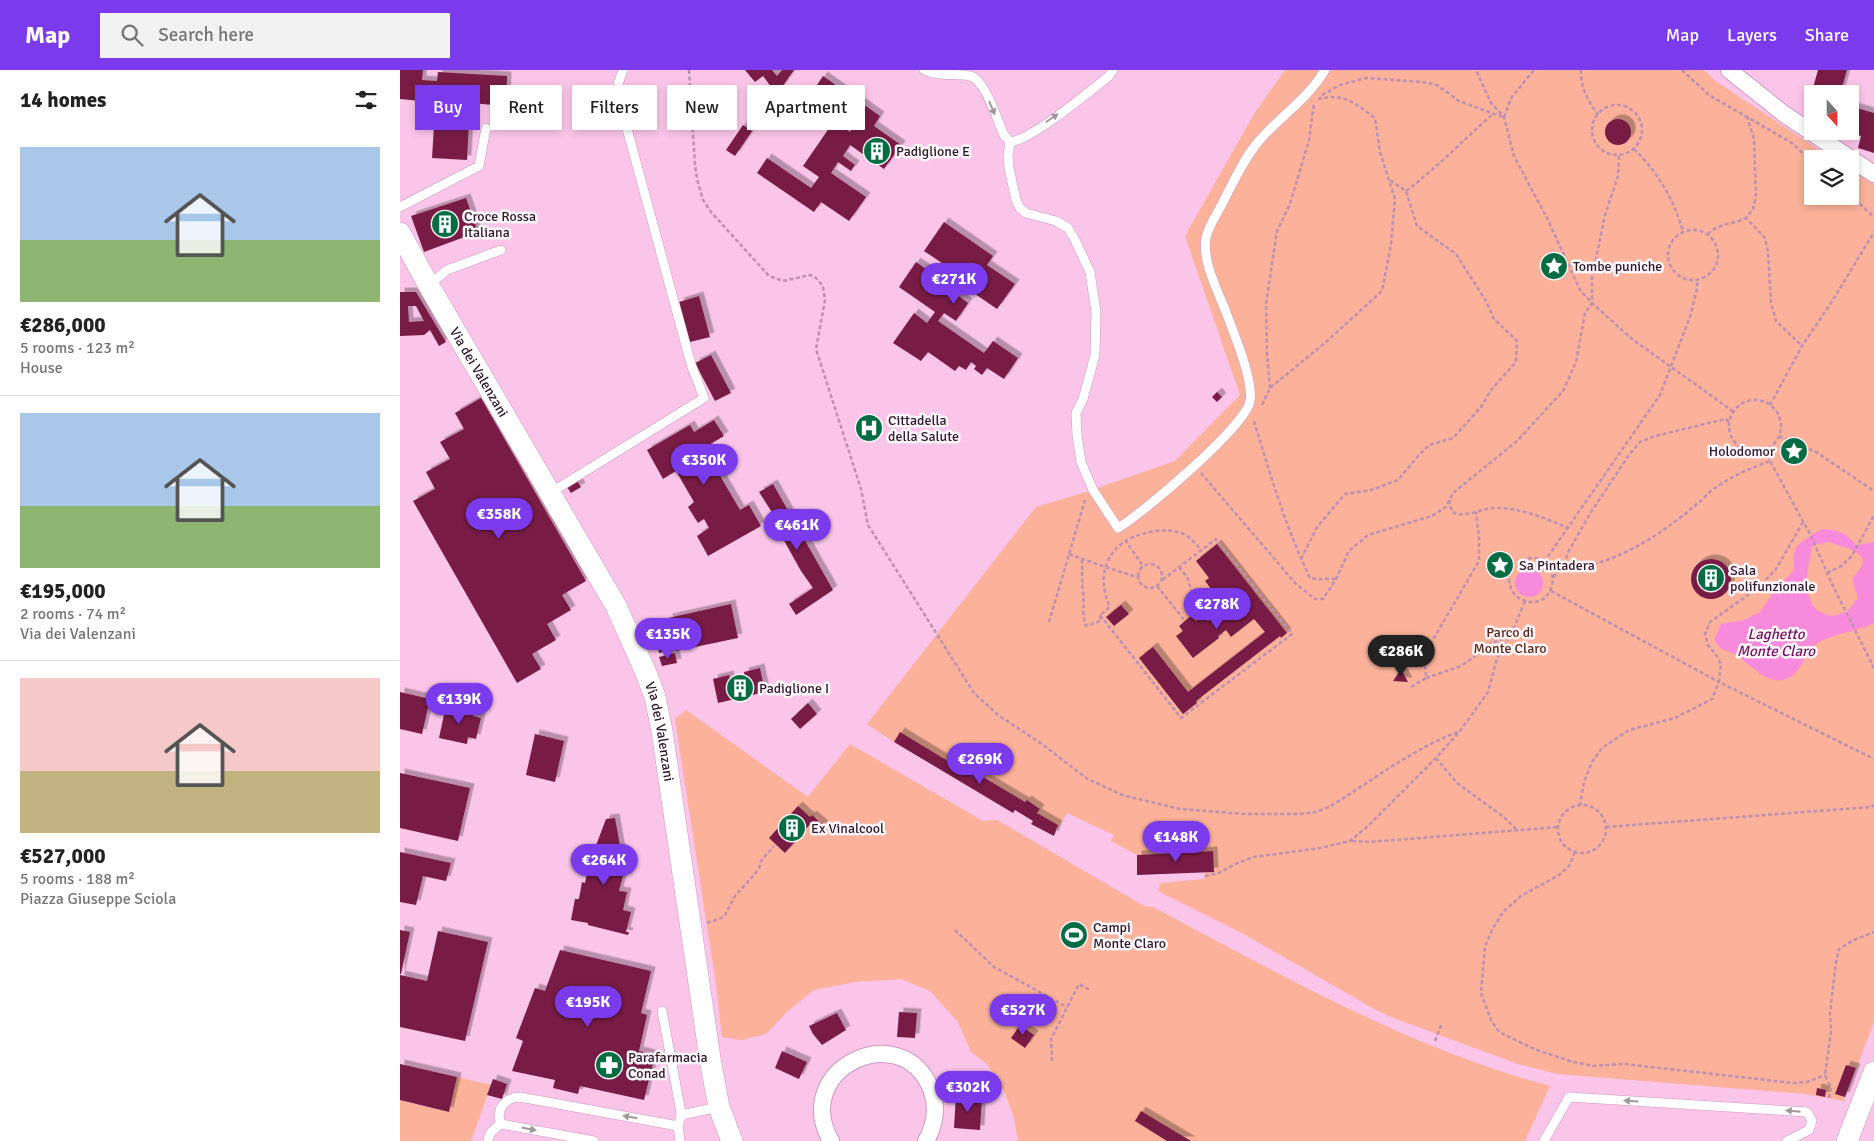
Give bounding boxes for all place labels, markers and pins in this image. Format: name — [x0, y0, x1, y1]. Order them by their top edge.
building icon: Padiglione E — [862, 136, 892, 166]
place label: Padiglione E — [896, 143, 970, 160]
place label: Croce Rossa Italiana — [464, 208, 536, 241]
building icon: Croce Rossa Italiana — [430, 209, 460, 239]
place icon: Tombe puniche — [1539, 251, 1569, 281]
place label: Tombe puniche — [1573, 258, 1662, 275]
pin: €271K — [919, 262, 989, 305]
place label: Cittadella della Salute — [888, 412, 959, 445]
hospital icon: Cittadella della Salute — [854, 413, 884, 443]
place icon: Holodomor — [1779, 436, 1809, 466]
place label: Holodomor — [1709, 443, 1776, 460]
pin: €350K — [669, 444, 739, 486]
pin: €358K — [464, 498, 534, 540]
pin: €461K — [762, 508, 832, 551]
place icon: Sa Pintadera — [1485, 550, 1515, 580]
place label: Sa Pintadera — [1519, 557, 1595, 574]
place label: Sala polifunzionale — [1730, 562, 1816, 595]
building icon: Sala polifunzionale — [1696, 563, 1726, 593]
pin: €278K — [1182, 588, 1252, 630]
pin: €135K — [633, 618, 703, 660]
pin: €286K — [1366, 634, 1436, 677]
building icon: Padiglione I — [725, 673, 755, 703]
place label: Padiglione I — [759, 680, 829, 697]
pin: €139K — [424, 682, 494, 725]
pin: €269K — [945, 742, 1015, 785]
building icon: Ex Vinalcool — [777, 813, 807, 843]
place label: Ex Vinalcool — [811, 820, 884, 837]
pin: €148K — [1141, 820, 1211, 863]
pin: €264K — [569, 844, 639, 886]
place label: Campi Monte Claro — [1093, 919, 1166, 952]
sports icon: Campi Monte Claro — [1059, 920, 1089, 950]
pin: €195K — [553, 986, 623, 1028]
pin: €527K — [988, 994, 1058, 1036]
place label: Parafarmacia Conad — [628, 1049, 708, 1082]
pharmacy icon: Parafarmacia Conad — [594, 1050, 624, 1080]
pin: €302K — [933, 1070, 1003, 1113]

